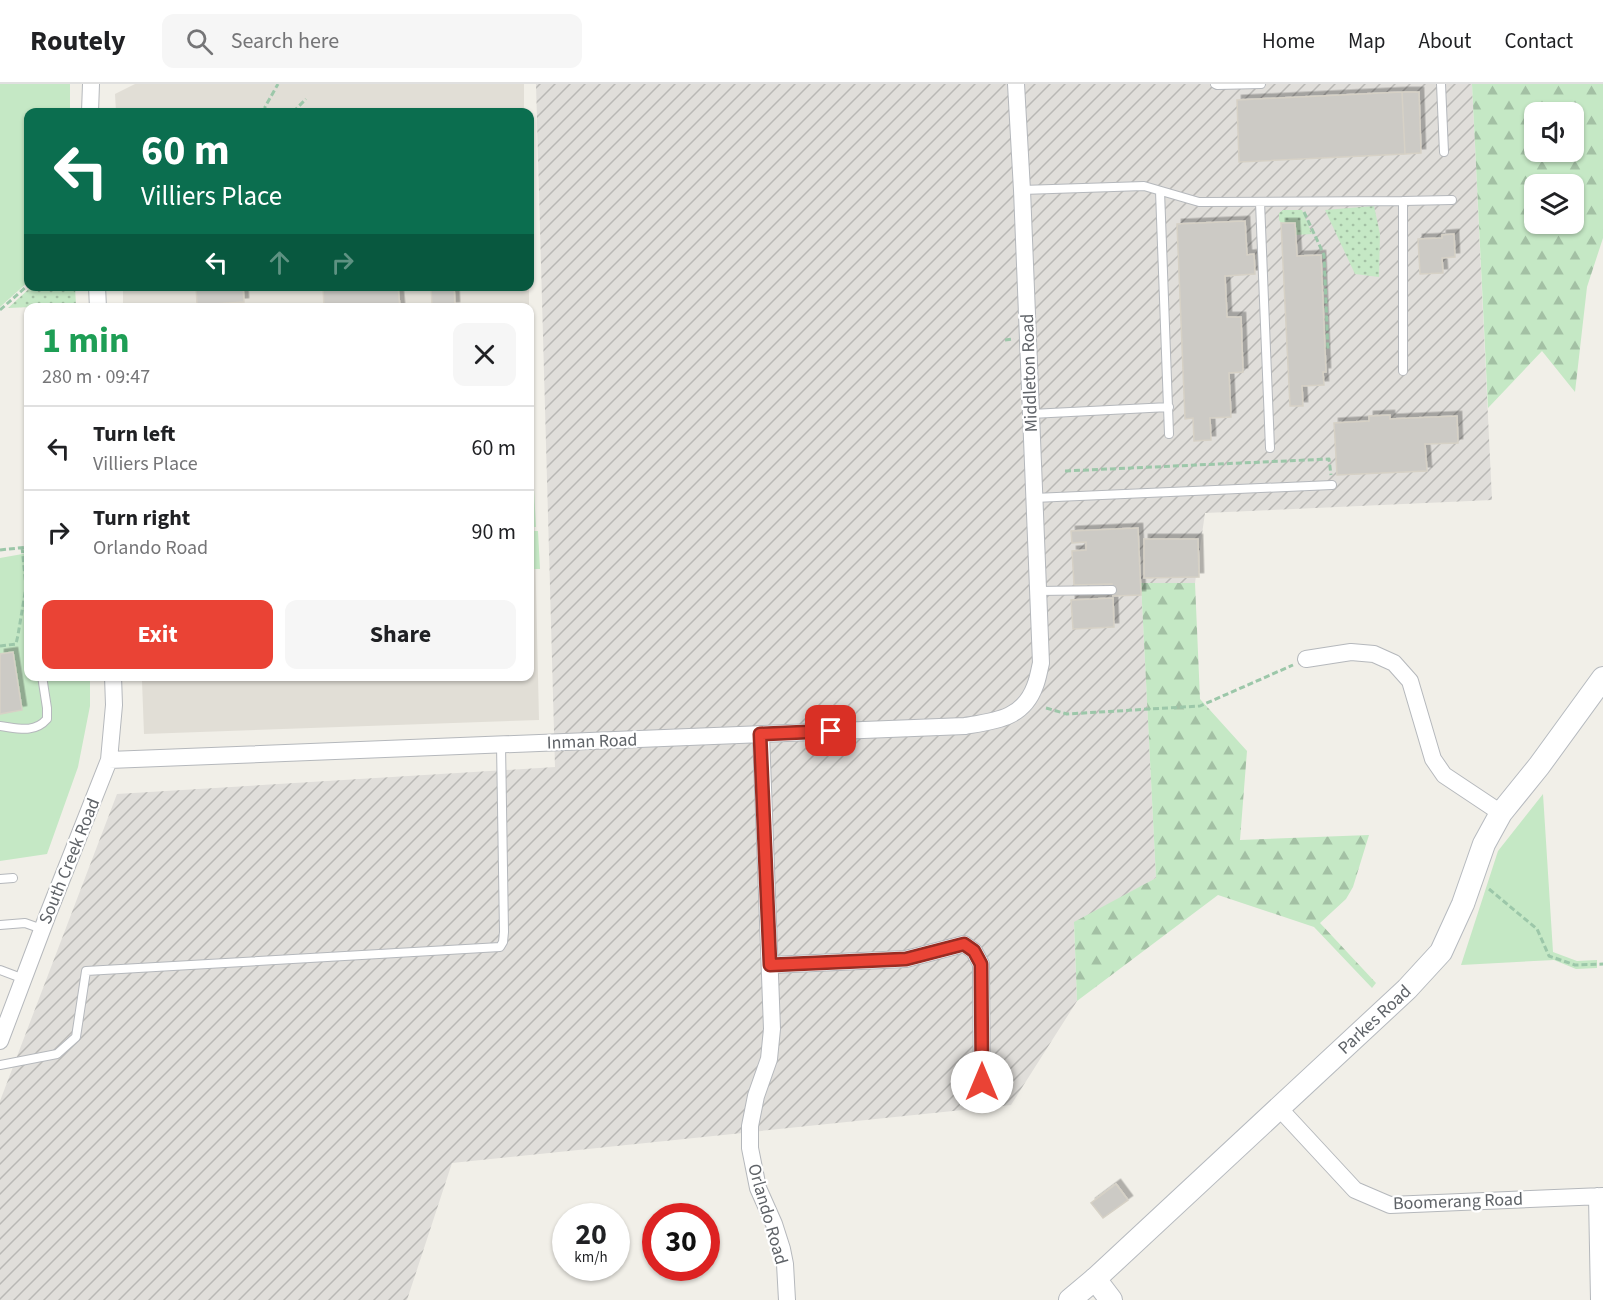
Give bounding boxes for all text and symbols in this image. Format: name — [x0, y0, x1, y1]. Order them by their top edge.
search box — [162, 14, 582, 68]
text: Routely — [30, 21, 126, 61]
icon: search — [183, 25, 216, 58]
text: Search here — [231, 25, 339, 57]
text: Home — [1262, 26, 1315, 56]
text: Map — [1348, 26, 1386, 56]
text: About — [1419, 26, 1471, 56]
text: Contact — [1504, 26, 1573, 56]
map controls — [1524, 102, 1584, 234]
button: sound — [1524, 102, 1584, 162]
text: 60 m — [141, 121, 230, 181]
icon: left — [42, 132, 120, 210]
button: layers — [1524, 174, 1584, 234]
text: Villiers Place — [141, 177, 282, 216]
icon: left — [200, 246, 233, 279]
icon: ahead — [263, 246, 296, 279]
icon: right — [326, 246, 359, 279]
street label: Middleton Road — [1015, 313, 1044, 433]
text: 1 min — [42, 315, 130, 366]
button: close — [453, 323, 516, 386]
text: 280 m · 09:47 — [42, 363, 150, 391]
text: Turn left — [93, 418, 175, 450]
icon: left — [42, 432, 75, 465]
text: 60 m — [471, 432, 516, 464]
text: Villiers Place — [93, 450, 198, 478]
text: Turn right — [93, 502, 190, 534]
icon: right — [42, 516, 75, 549]
text: 90 m — [471, 516, 516, 548]
text: Orlando Road — [93, 534, 208, 562]
button: Exit — [42, 600, 273, 669]
button: Share — [285, 600, 516, 669]
pin — [805, 705, 856, 756]
icon: arrive — [814, 714, 847, 747]
street label: Inman Road — [546, 727, 638, 756]
street label: South Creek Road — [33, 794, 106, 928]
street label: Parkes Road — [1332, 979, 1417, 1060]
position arrow — [950, 1050, 1014, 1114]
street label: Orlando Road — [741, 1161, 794, 1267]
street label: Boomerang Road — [1393, 1187, 1523, 1216]
speed limit sign: 30 — [642, 1203, 720, 1281]
text: 20 — [575, 1213, 607, 1256]
text: km/h — [574, 1247, 608, 1268]

